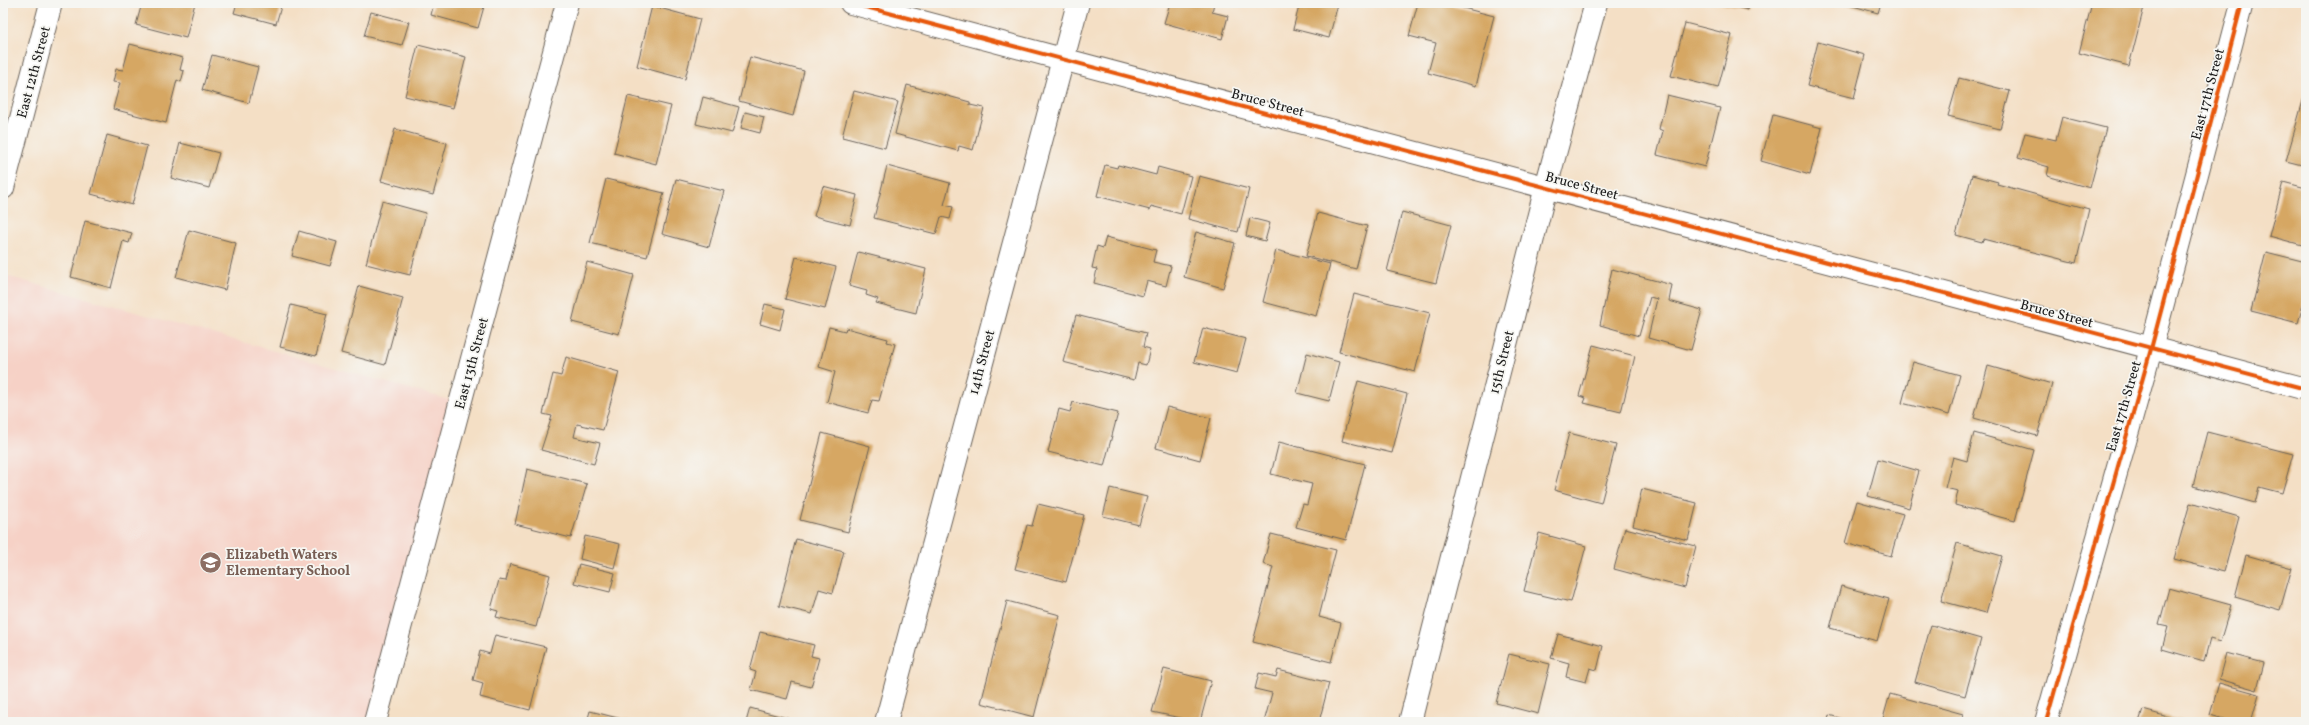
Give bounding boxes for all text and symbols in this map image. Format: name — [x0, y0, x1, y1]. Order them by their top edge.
street label: East 12th Street — [13, 24, 56, 121]
street label: East 17th Street — [2187, 46, 2230, 142]
street label: Bruce Street — [1229, 85, 1306, 122]
street label: Bruce Street — [1543, 168, 1620, 205]
street label: Bruce Street — [2018, 296, 2095, 333]
street label: East 13th Street — [451, 315, 494, 411]
street label: 14th Street — [965, 328, 1000, 397]
street label: 15th Street — [1485, 328, 1520, 396]
street label: East 17th Street — [2102, 359, 2147, 454]
place label: Elizabeth Waters Elementary School — [226, 546, 350, 581]
school or university icon: Elizabeth Waters Elementary School — [197, 549, 223, 575]

